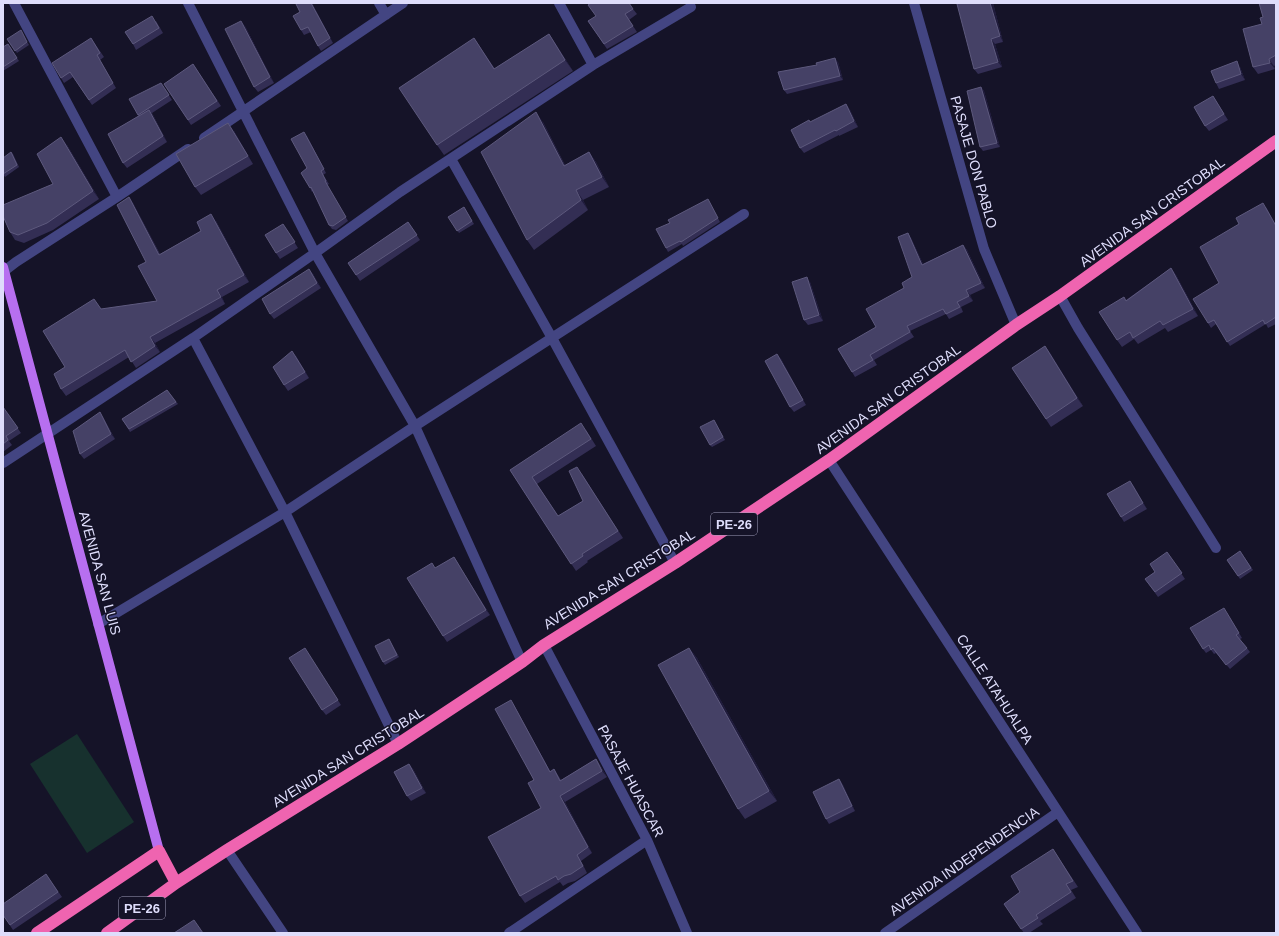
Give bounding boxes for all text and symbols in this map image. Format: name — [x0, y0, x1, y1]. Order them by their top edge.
street label: PASAJE DON PABLO — [947, 94, 1001, 230]
street label: AVENIDA SAN CRISTOBAL — [1076, 154, 1228, 270]
street label: AVENIDA SAN CRISTOBAL — [812, 341, 964, 457]
street label: AVENIDA SAN LUIS — [76, 509, 124, 637]
road number: PE-26 — [711, 513, 757, 535]
street label: AVENIDA SAN CRISTOBAL — [540, 526, 698, 632]
street label: CALLE ATAHUALPA — [954, 631, 1037, 747]
street label: AVENIDA SAN CRISTOBAL — [269, 704, 427, 810]
street label: PASAJE HUASCAR — [595, 722, 667, 840]
street label: AVENIDA INDEPENDENCIA — [886, 803, 1042, 919]
road number: PE-26 — [119, 897, 165, 919]

